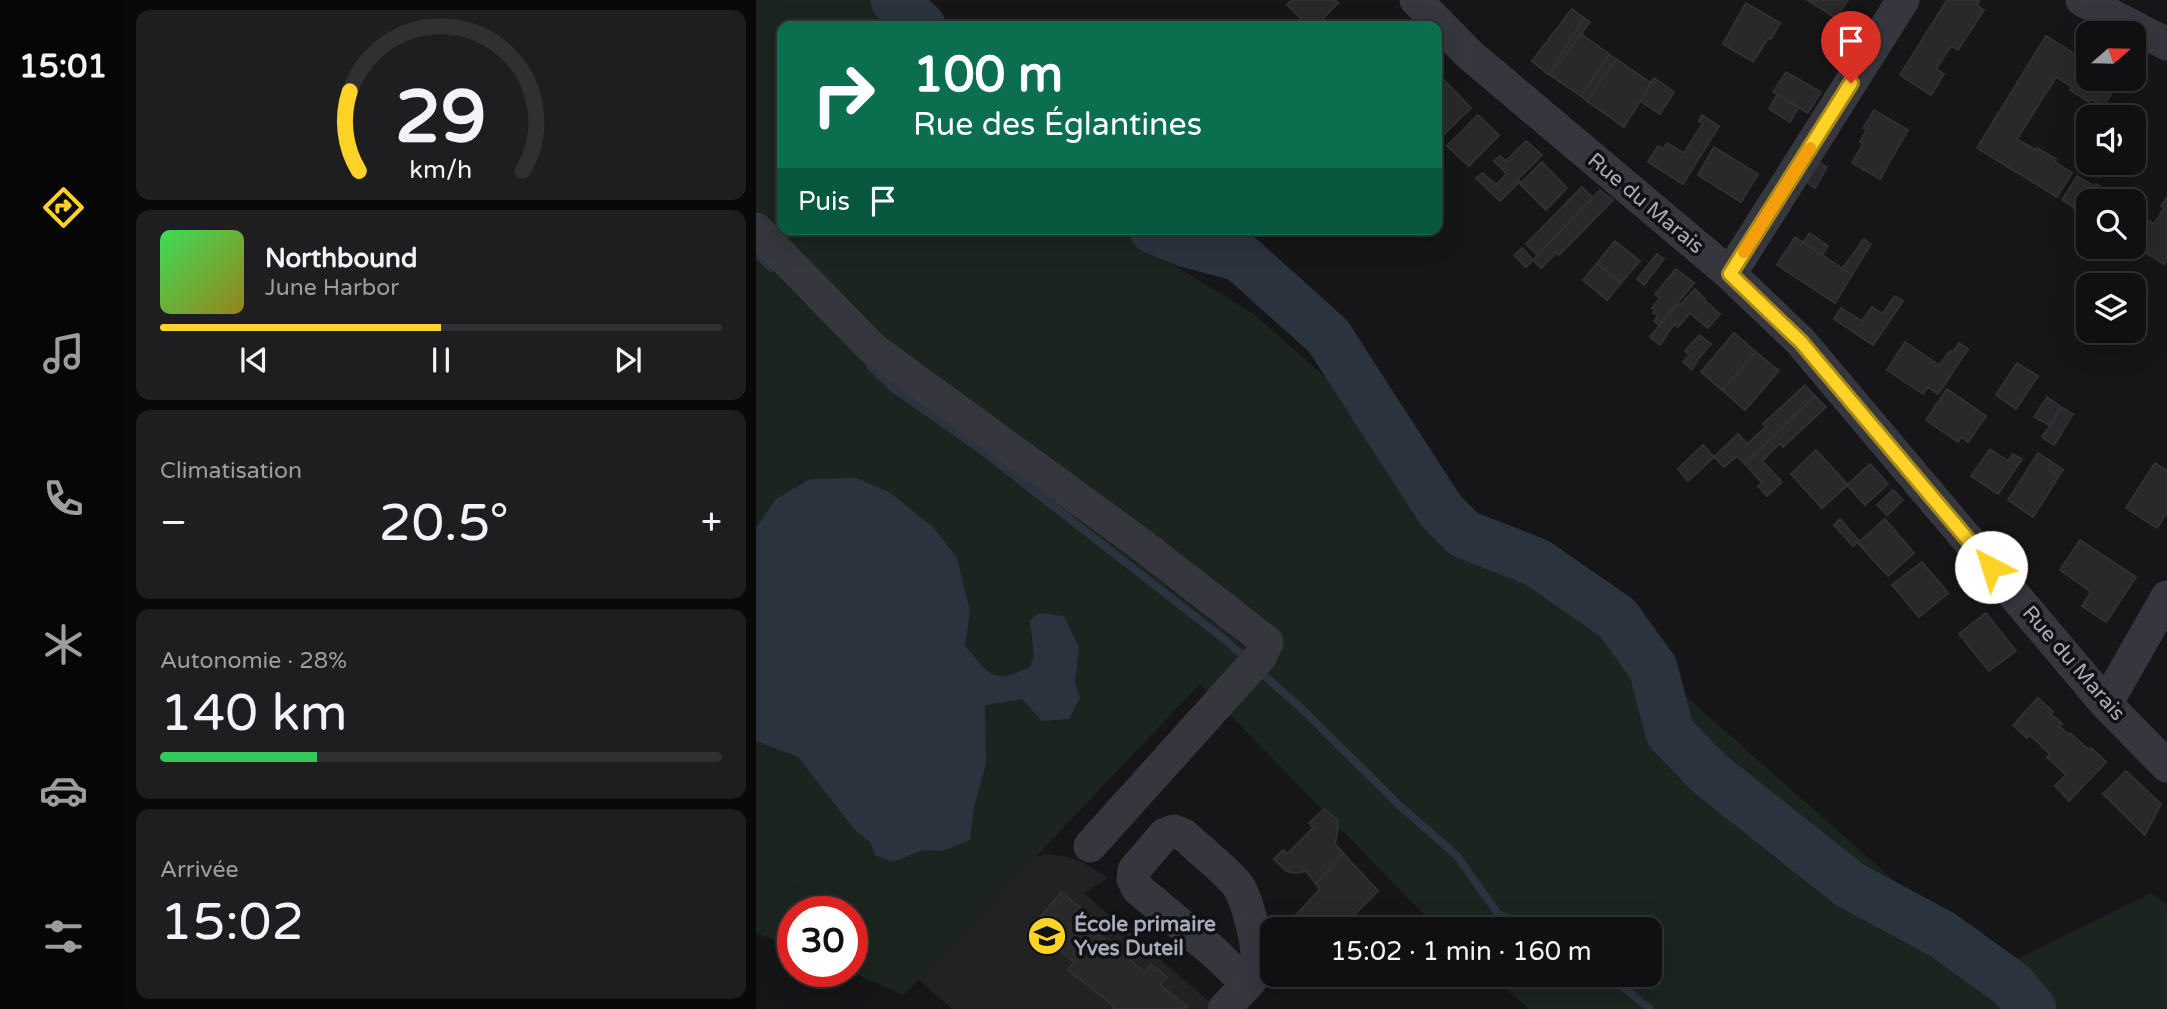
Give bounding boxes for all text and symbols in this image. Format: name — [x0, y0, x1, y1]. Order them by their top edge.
pin — [1821, 11, 1881, 83]
north arrow — [2076, 21, 2146, 91]
map controls — [2076, 21, 2146, 343]
icon: arrive — [1832, 22, 1870, 60]
text: 100 m — [913, 46, 1063, 105]
text: 15:01 — [19, 48, 107, 86]
icon: right — [798, 49, 889, 140]
text: 29 — [395, 74, 487, 162]
button: sound — [2076, 105, 2146, 175]
text: Rue des Églantines — [913, 106, 1202, 144]
street label: Rue du Marais — [1583, 148, 1709, 259]
text: km/h — [410, 155, 472, 185]
icon: arrive — [864, 182, 902, 220]
icon: directions — [39, 183, 88, 232]
text: Puis — [798, 186, 850, 217]
button: search — [2076, 189, 2146, 259]
text: Northbound — [265, 243, 417, 274]
button: layers — [2076, 273, 2146, 343]
text: June Harbor — [265, 274, 399, 302]
icon: music — [39, 329, 88, 378]
icon: previous — [235, 341, 273, 379]
icon: pause — [422, 341, 460, 379]
icon: next — [609, 341, 647, 379]
text: Climatisation — [160, 457, 302, 485]
icon: phone — [39, 474, 88, 523]
text: 20.5° — [379, 492, 509, 555]
text: − — [160, 500, 187, 546]
text: + — [701, 500, 722, 546]
position arrow — [1954, 530, 2028, 604]
street label: Rue du Marais — [2017, 601, 2130, 726]
icon: climate — [39, 620, 88, 669]
text: Autonomie · 28% — [160, 647, 347, 675]
text: 140 km — [160, 682, 348, 745]
icon: car — [39, 766, 88, 815]
text: Arrivée — [160, 856, 238, 884]
text: 15:02 — [160, 891, 304, 954]
speed limit sign: 30 — [777, 896, 868, 987]
place label: École primaire Yves Duteil — [1074, 911, 1216, 961]
icon: filters — [39, 912, 88, 961]
school or university icon: École primaire Yves Duteil — [1026, 915, 1068, 957]
text: 15:02 · 1 min · 160 m — [1330, 936, 1592, 967]

